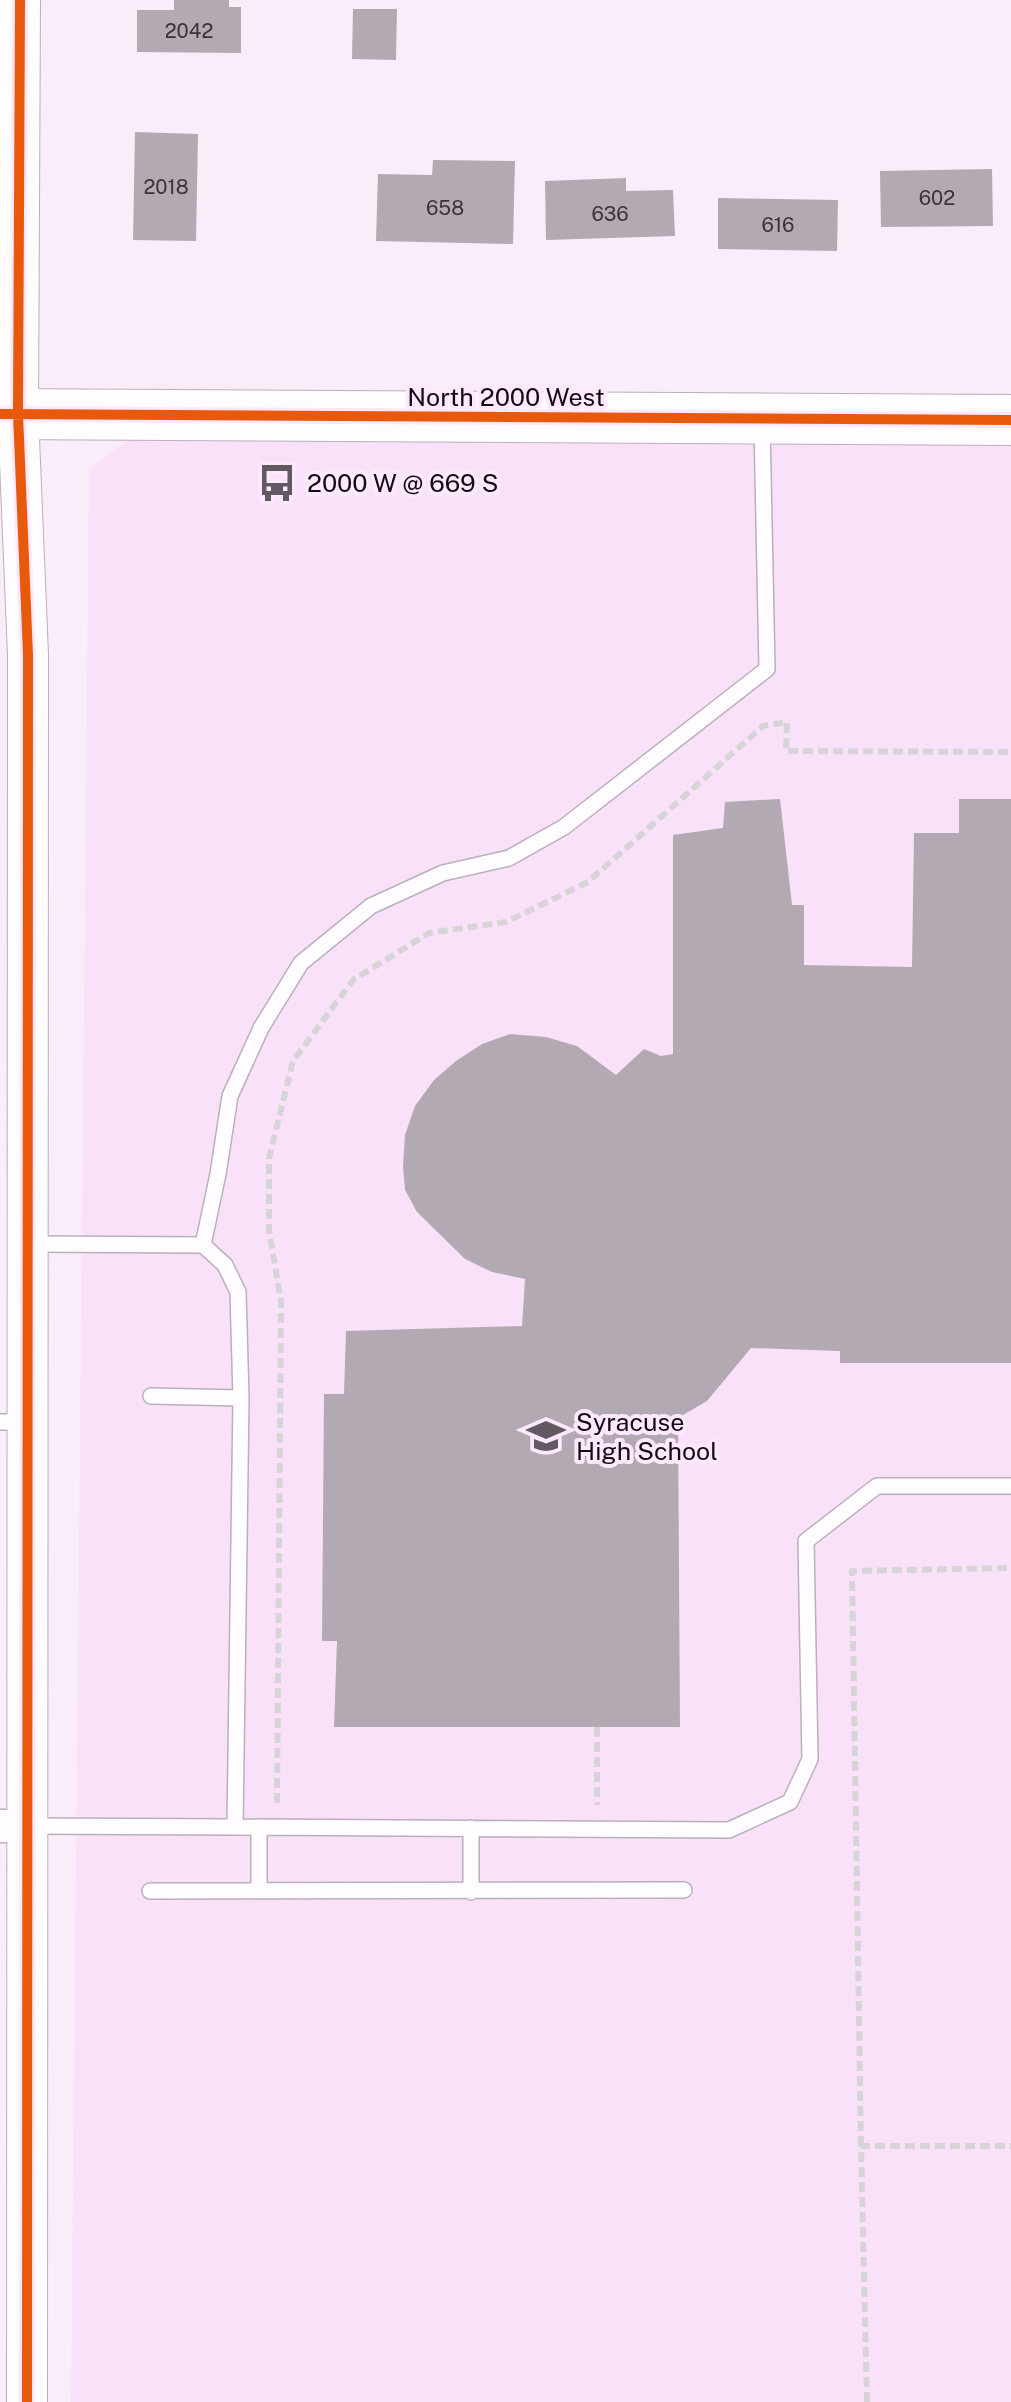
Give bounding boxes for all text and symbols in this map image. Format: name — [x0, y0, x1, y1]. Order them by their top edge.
house number: 2042 — [165, 19, 213, 43]
house number: 2018 — [143, 175, 189, 199]
house number: 602 — [919, 186, 955, 210]
house number: 658 — [426, 196, 464, 220]
house number: 636 — [591, 202, 629, 226]
house number: 616 — [761, 213, 795, 237]
street label: North 2000 West — [407, 382, 605, 412]
bus stop icon: 2000 W @ 669 S — [256, 462, 298, 504]
place label: 2000 W @ 669 S — [307, 468, 498, 498]
place label: Syracuse High School — [576, 1407, 718, 1466]
school or university icon: Syracuse High School — [525, 1415, 567, 1457]

